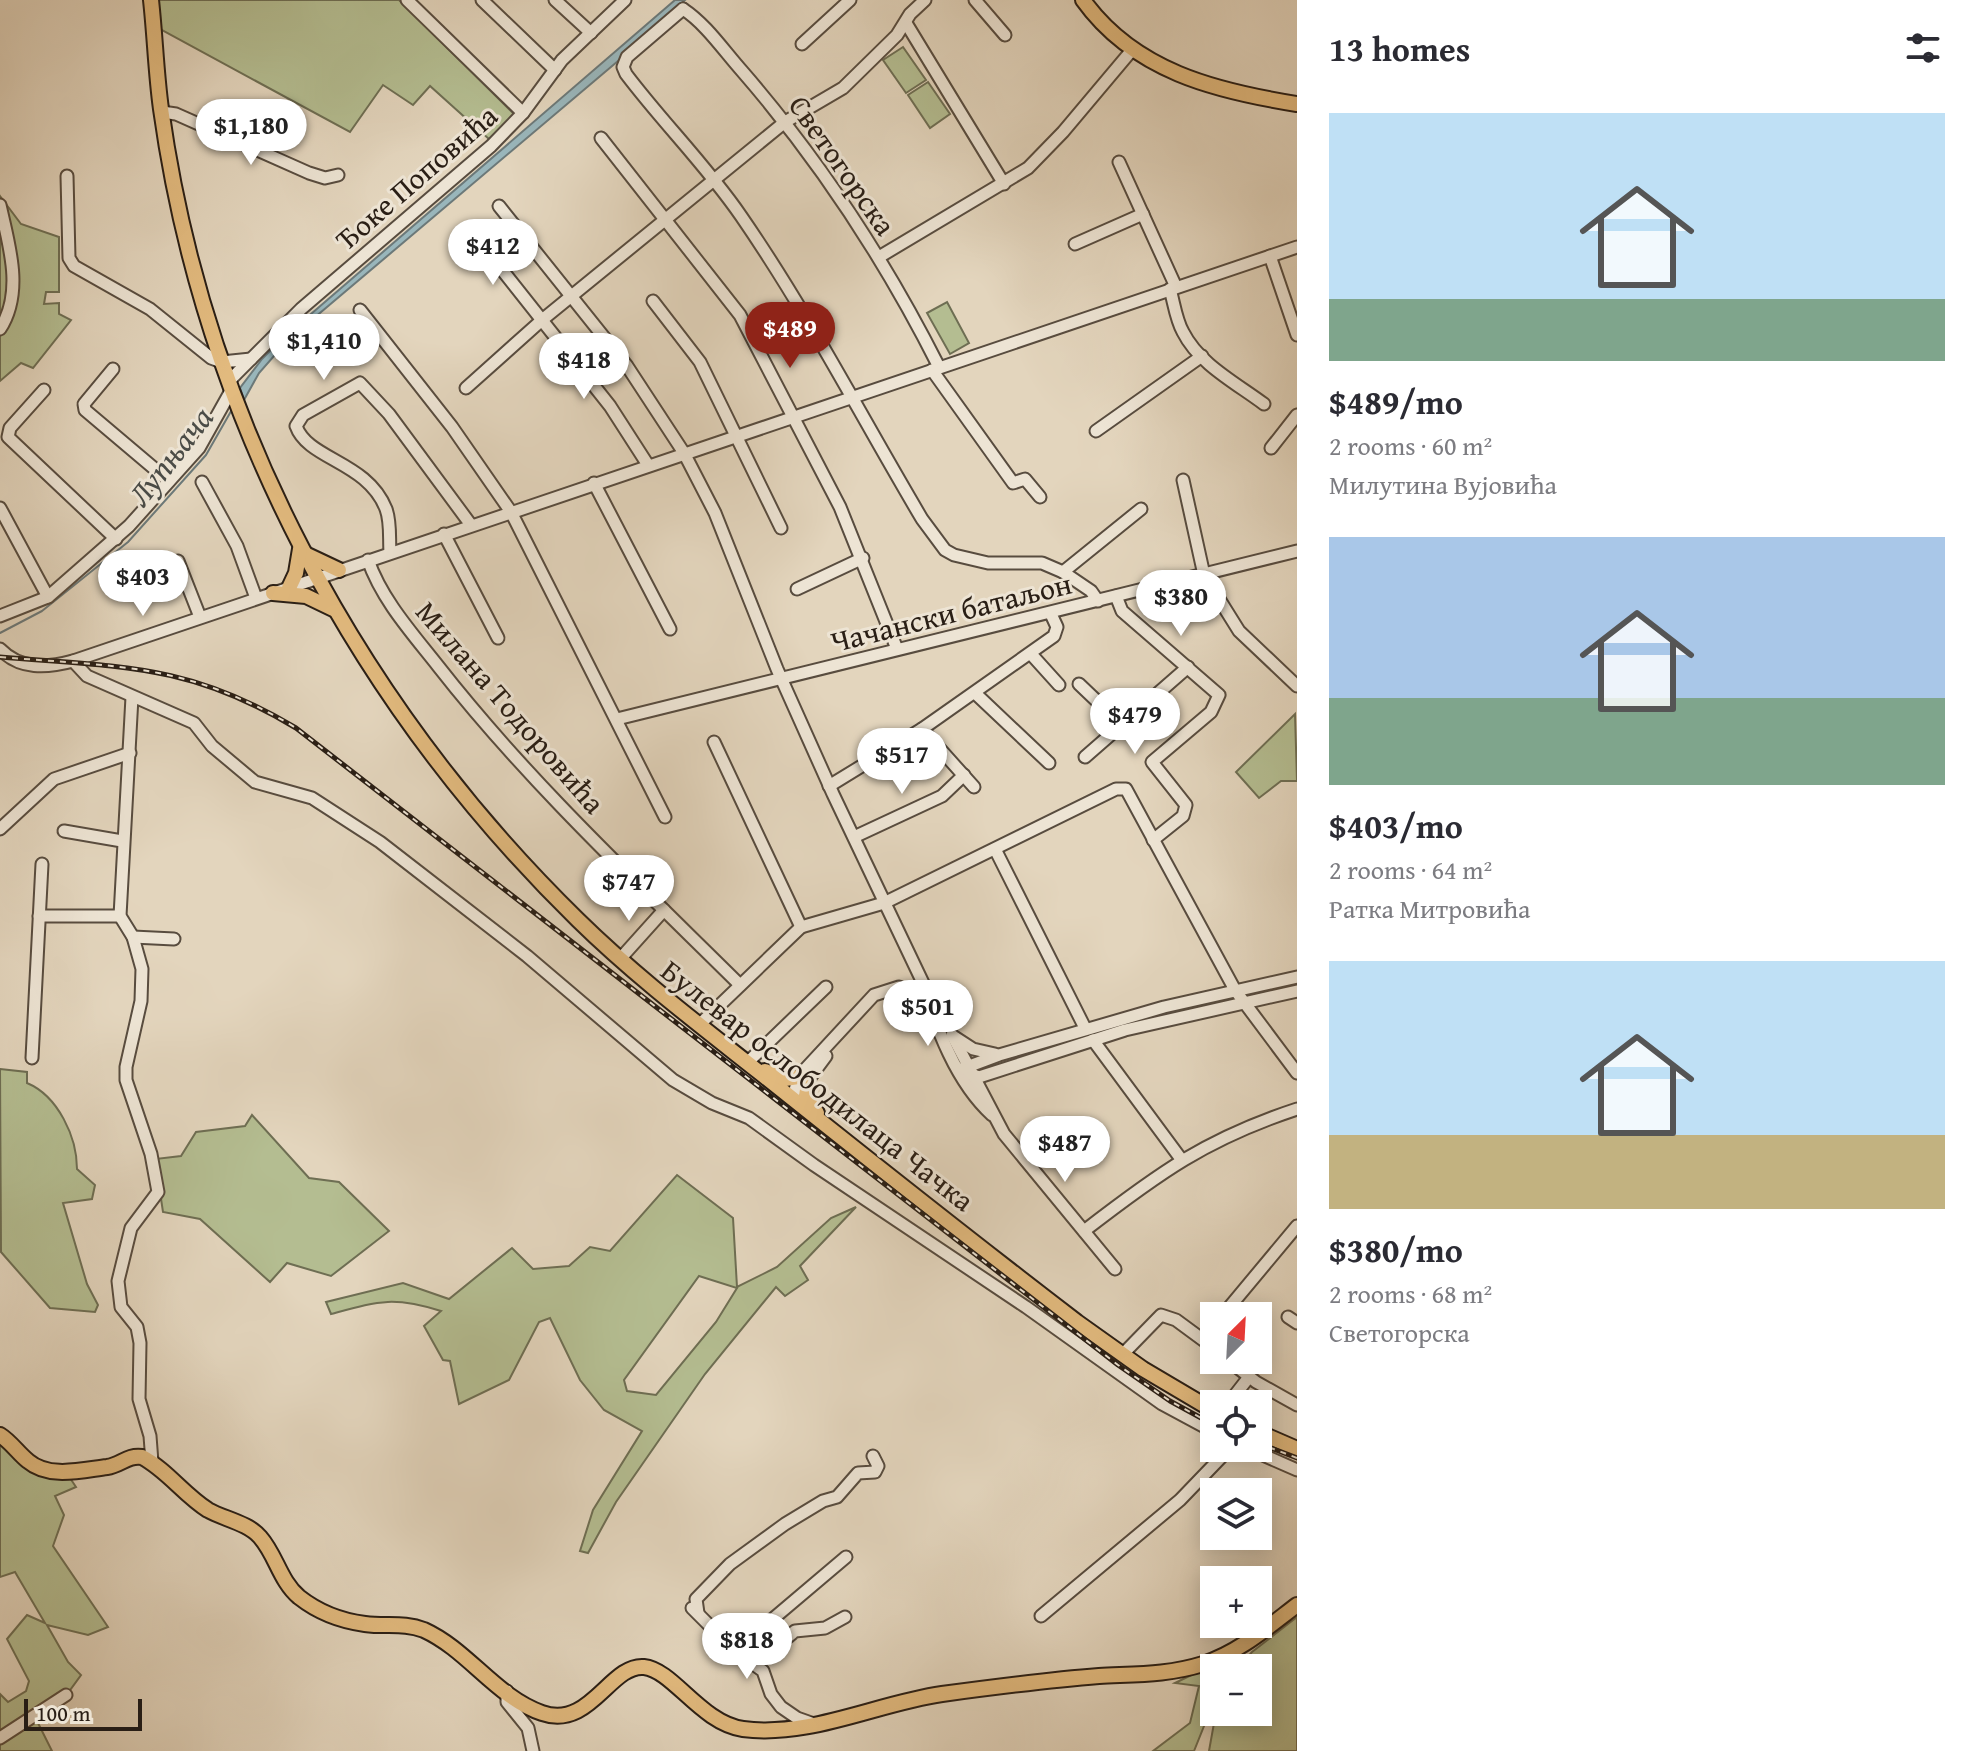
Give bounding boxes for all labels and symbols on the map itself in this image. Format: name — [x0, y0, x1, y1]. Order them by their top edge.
street label: Светогорска — [778, 86, 908, 245]
street label: Ђоке Поповића — [325, 93, 507, 260]
pin: $1,180 — [186, 99, 316, 167]
pin: $412 — [446, 219, 540, 287]
pin: $489 — [743, 302, 837, 370]
pin: $1,410 — [259, 314, 389, 382]
pin: $418 — [537, 333, 631, 401]
water label: Лупњача — [116, 396, 224, 516]
pin: $403 — [96, 550, 190, 618]
street label: Чачански батаљон — [826, 561, 1076, 663]
pin: $380 — [1134, 570, 1228, 638]
street label: Милана Тодоровића — [406, 591, 616, 824]
pin: $479 — [1088, 688, 1182, 756]
pin: $517 — [855, 728, 949, 796]
pin: $747 — [582, 855, 676, 923]
street label: Булевар ослободилаца Чачка — [652, 948, 985, 1222]
pin: $501 — [881, 980, 975, 1048]
pin: $487 — [1018, 1116, 1112, 1184]
north arrow — [1200, 1302, 1272, 1374]
pin: $818 — [700, 1613, 794, 1681]
scale bar — [24, 1695, 142, 1731]

